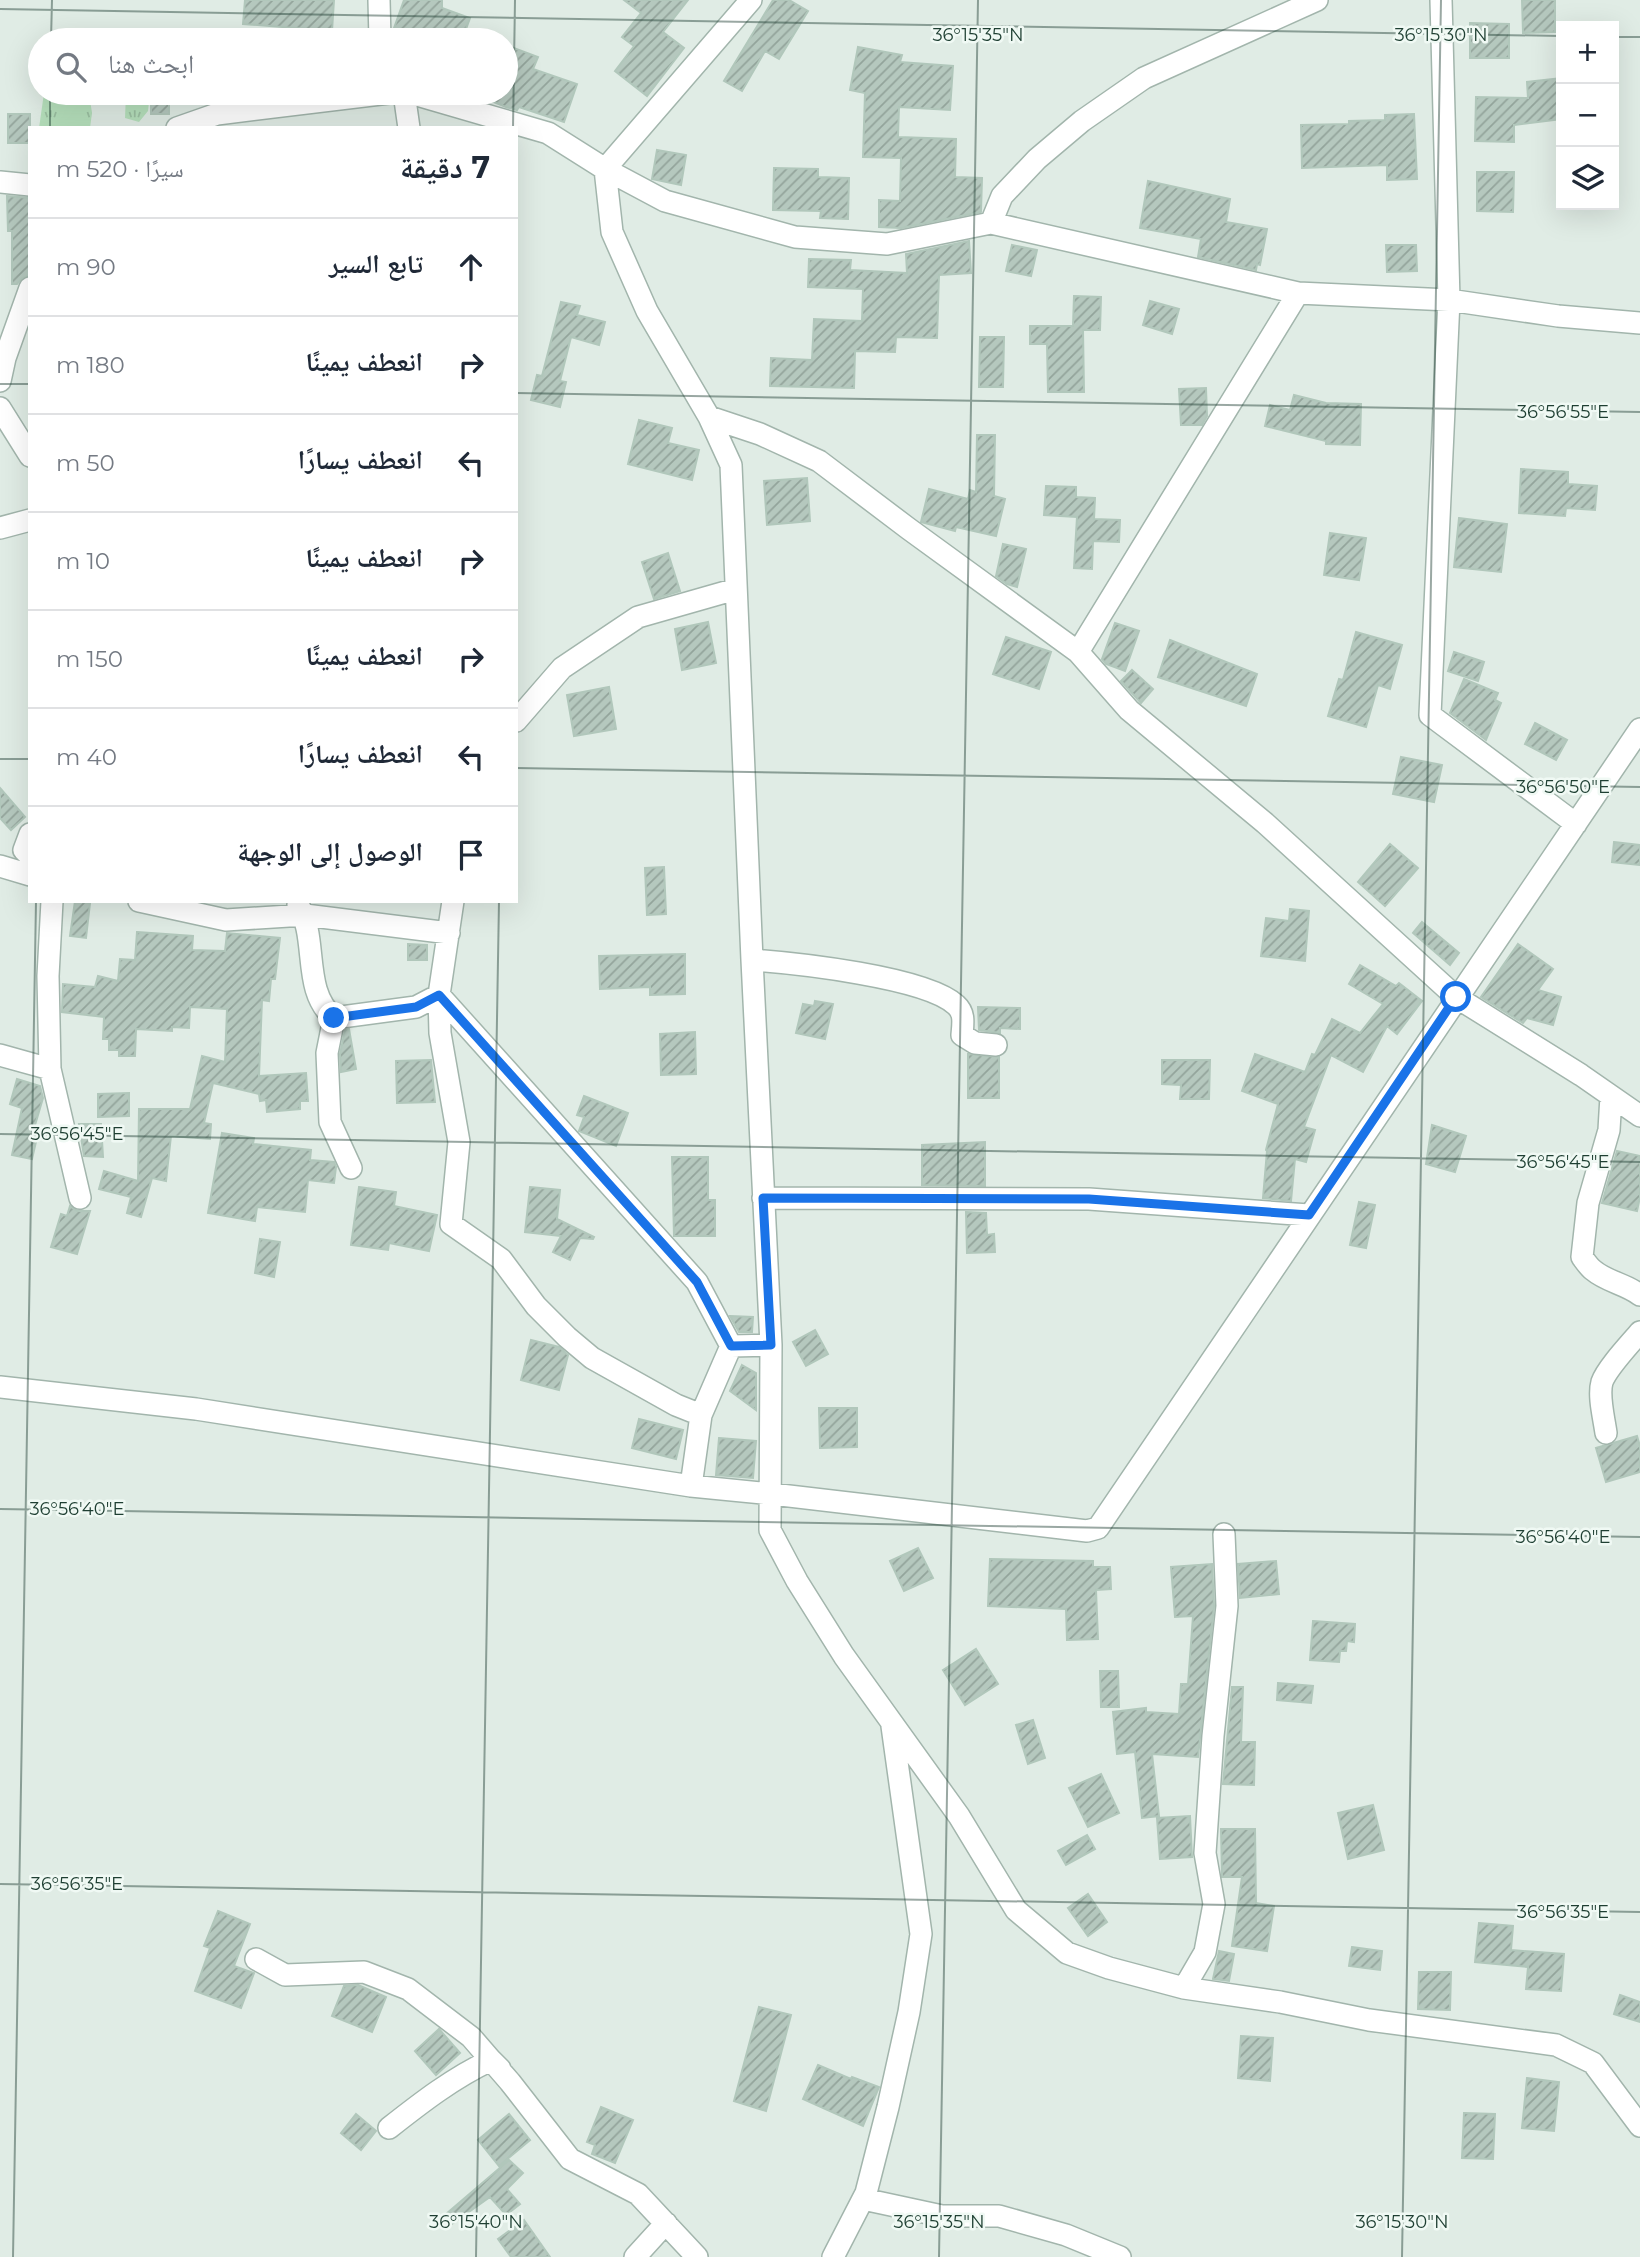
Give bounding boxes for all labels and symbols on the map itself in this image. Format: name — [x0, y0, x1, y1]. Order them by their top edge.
text: 36°15'35"N — [932, 24, 1024, 46]
text: 36°15'30"N — [1394, 24, 1488, 46]
text: 36°56'55"E — [1517, 401, 1609, 423]
text: 36°56'50"E — [1516, 776, 1610, 798]
route start — [1440, 981, 1471, 1012]
route end — [318, 1002, 349, 1033]
text: 36°56'45"E — [30, 1123, 124, 1145]
text: 36°56'45"E — [1516, 1151, 1610, 1173]
text: 36°56'40"E — [29, 1498, 125, 1520]
text: 36°56'40"E — [1515, 1526, 1611, 1548]
text: 36°56'35"E — [31, 1873, 123, 1895]
text: 36°56'35"E — [1517, 1901, 1609, 1923]
text: 36°15'40"N — [429, 2211, 523, 2233]
text: 36°15'35"N — [893, 2211, 985, 2233]
text: 36°15'30"N — [1355, 2211, 1449, 2233]

